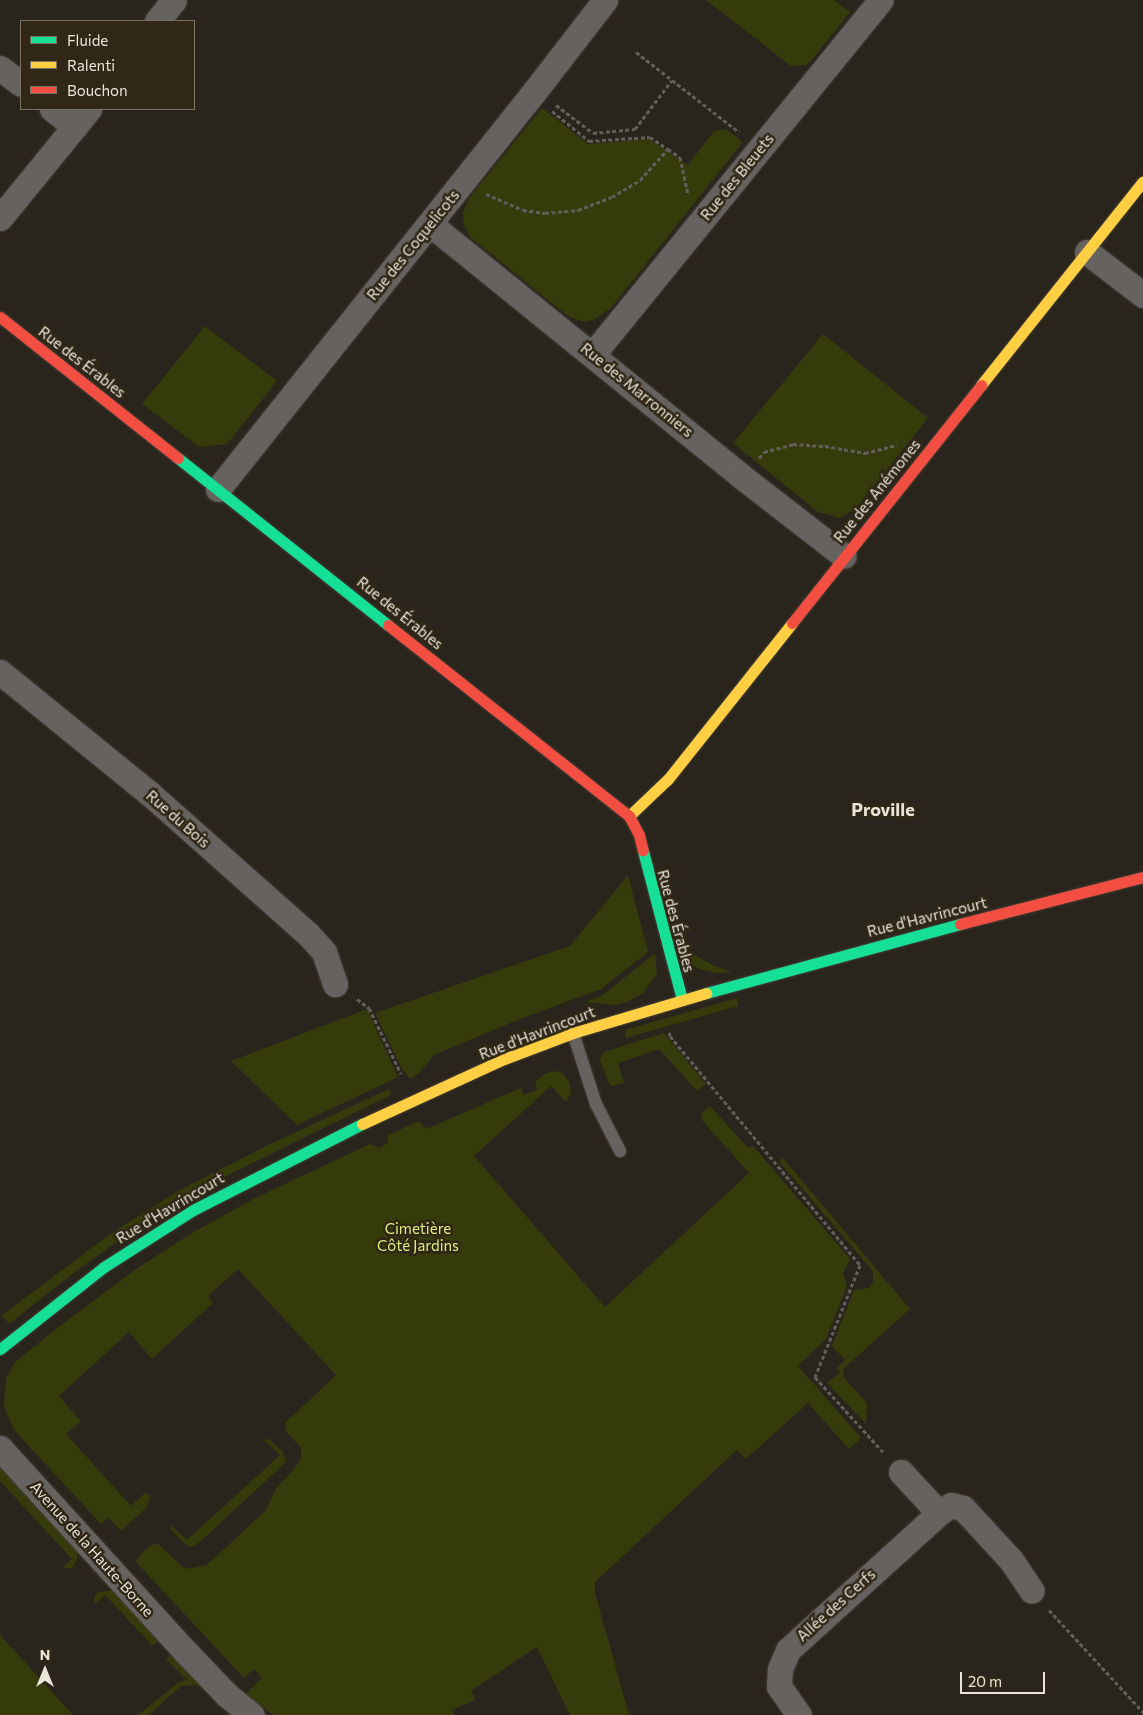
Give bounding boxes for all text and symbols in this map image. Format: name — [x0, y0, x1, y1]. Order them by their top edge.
legend — [20, 20, 195, 110]
text: Fluide — [67, 31, 108, 49]
text: Ralenti — [67, 56, 115, 74]
text: Bouchon — [67, 81, 128, 99]
street label: Rue des Bleuets — [697, 130, 777, 224]
street label: Rue des Coquelicots — [363, 186, 463, 304]
street label: Rue des Érables — [35, 322, 129, 402]
street label: Rue des Marronniers — [577, 339, 697, 441]
street label: Rue des Anémones — [830, 436, 924, 546]
street label: Rue des Érables — [353, 573, 447, 653]
street label: Rue du Bois — [143, 787, 213, 851]
district label: Proville — [851, 798, 915, 820]
street label: Rue des Érables — [654, 868, 698, 974]
street label: Rue d'Havrincourt — [865, 893, 989, 941]
street label: Rue d'Havrincourt — [476, 1003, 598, 1063]
street label: Rue d'Havrincourt — [113, 1169, 227, 1247]
park label: Cimetière Côté Jardins — [377, 1219, 459, 1254]
street label: Avenue de la Haute-Borne — [27, 1478, 157, 1620]
street label: Allée des Cerfs — [793, 1565, 879, 1645]
north arrow — [20, 1645, 70, 1695]
text: N — [40, 1646, 50, 1663]
scale bar — [963, 1662, 1048, 1694]
text: 20 m — [968, 1672, 1002, 1690]

